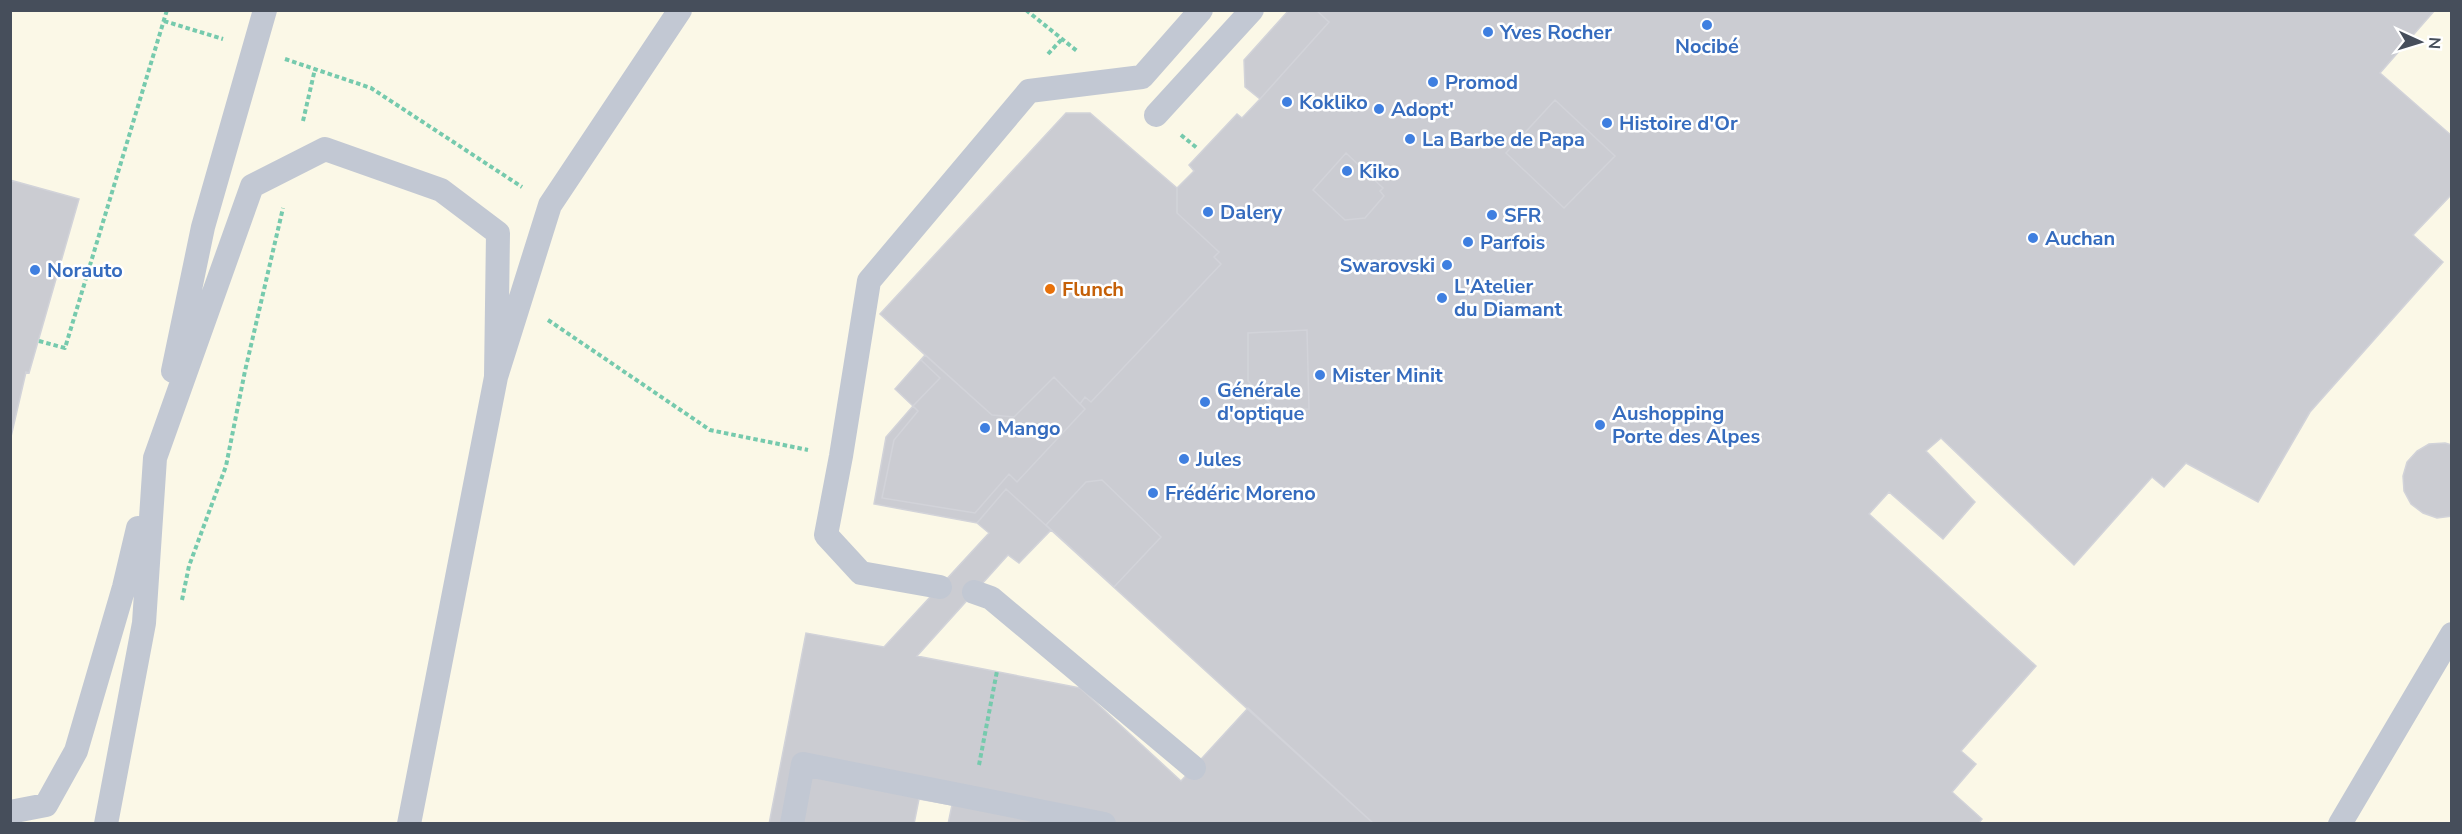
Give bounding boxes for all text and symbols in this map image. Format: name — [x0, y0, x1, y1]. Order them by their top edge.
north arrow — [2390, 12, 2450, 72]
marker: Nocibé — [1700, 18, 1714, 32]
place label: Yves Rocher — [1499, 19, 1612, 46]
marker: Yves Rocher — [1481, 25, 1495, 39]
place label: Nocibé — [1675, 33, 1739, 60]
text: N — [2423, 36, 2445, 50]
place label: Promod — [1445, 69, 1518, 96]
marker: Promod — [1426, 75, 1440, 89]
place label: Kokliko — [1299, 89, 1368, 116]
marker: Kokliko — [1280, 95, 1294, 109]
place label: Adopt' — [1391, 96, 1454, 123]
marker: Adopt' — [1372, 102, 1386, 116]
place label: Histoire d'Or — [1619, 110, 1738, 137]
marker: Histoire d'Or — [1600, 116, 1614, 130]
place label: La Barbe de Papa — [1422, 126, 1585, 153]
marker: La Barbe de Papa — [1403, 132, 1417, 146]
place label: Kiko — [1359, 158, 1399, 185]
marker: Kiko — [1340, 164, 1354, 178]
place label: Dalery — [1220, 199, 1283, 226]
place label: SFR — [1504, 202, 1542, 229]
marker: Dalery — [1201, 205, 1215, 219]
marker: SFR — [1485, 208, 1499, 222]
place label: Auchan — [2045, 225, 2115, 252]
place label: Parfois — [1480, 229, 1546, 256]
marker: Auchan — [2026, 231, 2040, 245]
marker: Parfois — [1461, 235, 1475, 249]
place label: Swarovski — [1340, 252, 1435, 279]
place label: Norauto — [47, 257, 123, 284]
marker: Swarovski — [1440, 258, 1454, 272]
marker: Norauto — [28, 263, 42, 277]
place label: L'Atelier du Diamant — [1454, 273, 1562, 323]
place label: Flunch — [1062, 276, 1124, 303]
marker: Flunch — [1043, 282, 1057, 296]
marker: L'Atelier du Diamant — [1435, 291, 1449, 305]
place label: Mister Minit — [1332, 362, 1443, 389]
marker: Mister Minit — [1313, 368, 1327, 382]
place label: Générale d'optique — [1217, 377, 1305, 427]
marker: Générale d'optique — [1198, 395, 1212, 409]
place label: Aushopping Porte des Alpes — [1612, 400, 1760, 450]
place label: Mango — [997, 415, 1061, 442]
marker: Aushopping Porte des Alpes — [1593, 418, 1607, 432]
marker: Mango — [978, 421, 992, 435]
place label: Jules — [1195, 446, 1242, 473]
marker: Jules — [1177, 452, 1191, 466]
place label: Frédéric Moreno — [1165, 480, 1316, 507]
marker: Frédéric Moreno — [1146, 486, 1160, 500]

